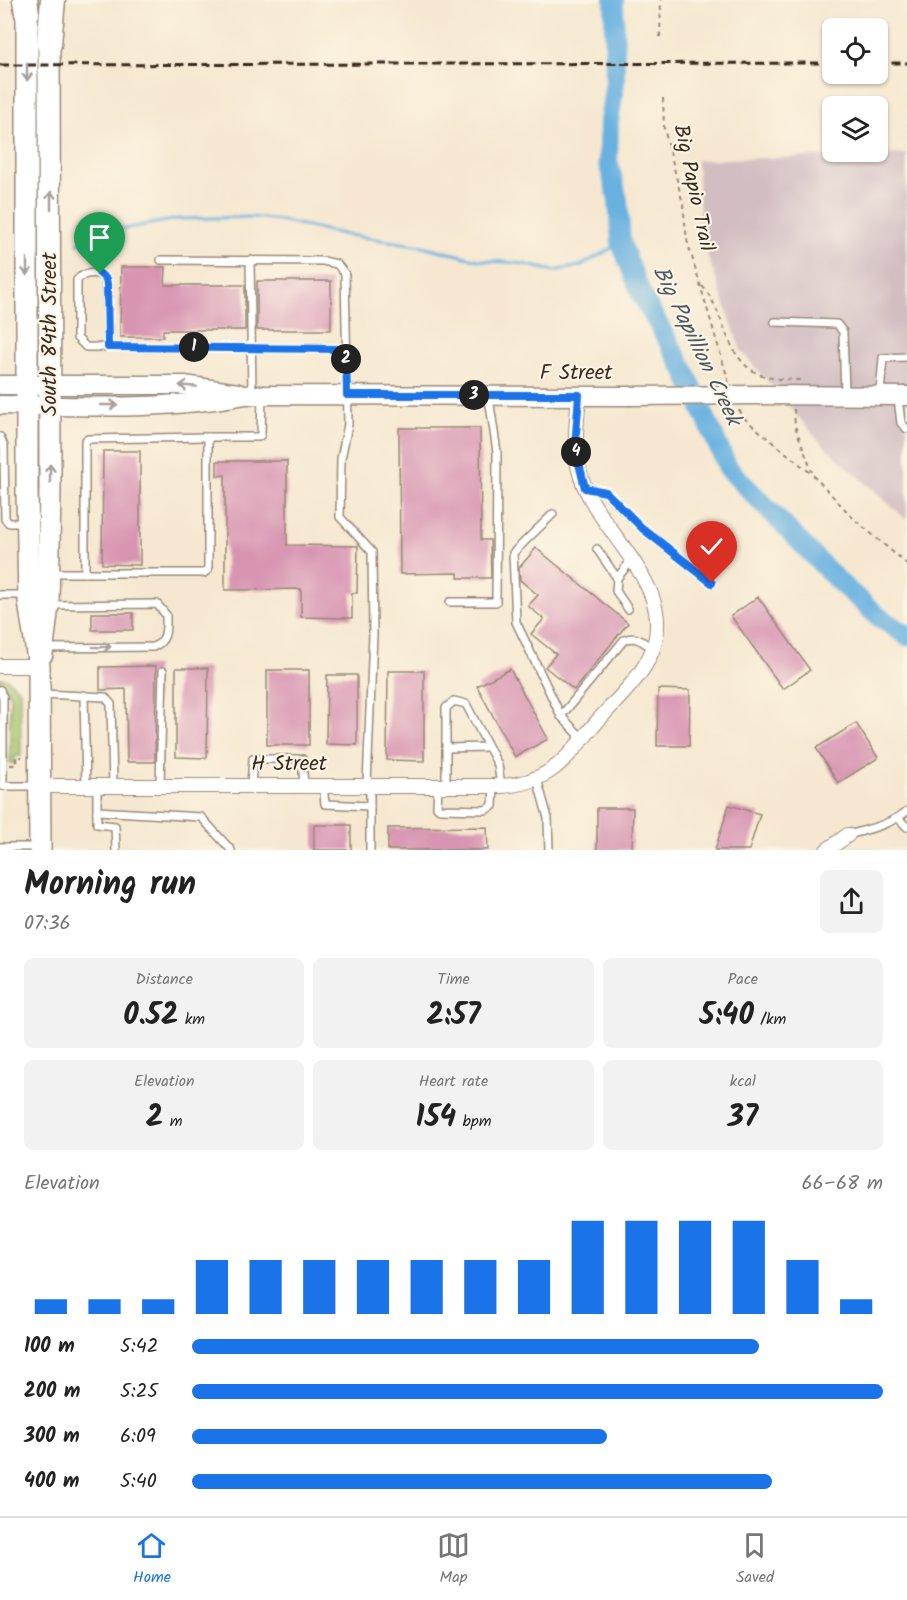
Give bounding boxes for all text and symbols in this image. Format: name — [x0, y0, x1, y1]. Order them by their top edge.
map controls — [822, 18, 888, 162]
button: locate — [822, 18, 888, 84]
one-way arrow — [21, 61, 33, 81]
button: layers — [822, 96, 888, 162]
street label: Big Papio Trail — [663, 121, 723, 255]
one-way arrow — [45, 190, 57, 210]
pin — [74, 212, 125, 274]
icon: arrive — [83, 221, 116, 254]
street label: South 84th Street — [34, 251, 67, 416]
one-way arrow — [21, 256, 33, 276]
water label: Big Papillion Creek — [642, 260, 751, 435]
pin: 1 — [179, 332, 209, 362]
text: 1 — [192, 334, 196, 359]
pin: 2 — [331, 344, 361, 374]
text: 2 — [341, 346, 351, 371]
street label: F Street — [540, 357, 613, 390]
one-way arrow — [178, 380, 198, 391]
pin: 3 — [459, 380, 489, 410]
text: 3 — [470, 382, 478, 407]
one-way arrow — [98, 400, 118, 411]
pin: 4 — [561, 437, 591, 467]
text: 4 — [572, 439, 580, 464]
one-way arrow — [44, 463, 56, 483]
pin — [686, 521, 737, 583]
icon: check — [695, 530, 728, 563]
one-way arrow — [91, 641, 111, 653]
street label: H Street — [251, 748, 328, 781]
text: Morning run — [24, 859, 196, 912]
button: share — [820, 870, 883, 933]
text: 07:36 — [24, 908, 71, 940]
text: Distance — [135, 967, 193, 992]
text: Time — [437, 967, 470, 992]
text: Pace — [728, 967, 758, 992]
text: 0.52 — [123, 992, 178, 1040]
text: 2:57 — [426, 992, 481, 1040]
text: 5:40 — [700, 992, 754, 1040]
text: km — [178, 1007, 205, 1032]
text: /km — [754, 1007, 786, 1032]
text: Elevation — [134, 1069, 194, 1094]
text: Heart rate — [419, 1069, 488, 1094]
text: kcal — [730, 1069, 756, 1094]
text: 2 — [146, 1094, 163, 1142]
text: 154 — [416, 1094, 456, 1142]
text: 37 — [728, 1094, 758, 1142]
text: m — [163, 1109, 182, 1134]
text: bpm — [456, 1109, 491, 1134]
text: Elevation — [24, 1168, 100, 1200]
text: 66–68 m — [801, 1168, 883, 1200]
text: 100 m — [24, 1331, 75, 1363]
text: 5:42 — [120, 1331, 158, 1363]
text: 200 m — [24, 1376, 80, 1408]
text: 5:25 — [120, 1376, 158, 1408]
text: 300 m — [24, 1421, 80, 1453]
text: 6:09 — [120, 1421, 156, 1453]
text: 400 m — [24, 1466, 80, 1498]
text: 5:40 — [120, 1466, 157, 1498]
tab: Home — [133, 1529, 171, 1590]
tab: Map — [437, 1529, 470, 1590]
tab: Saved — [736, 1529, 774, 1590]

